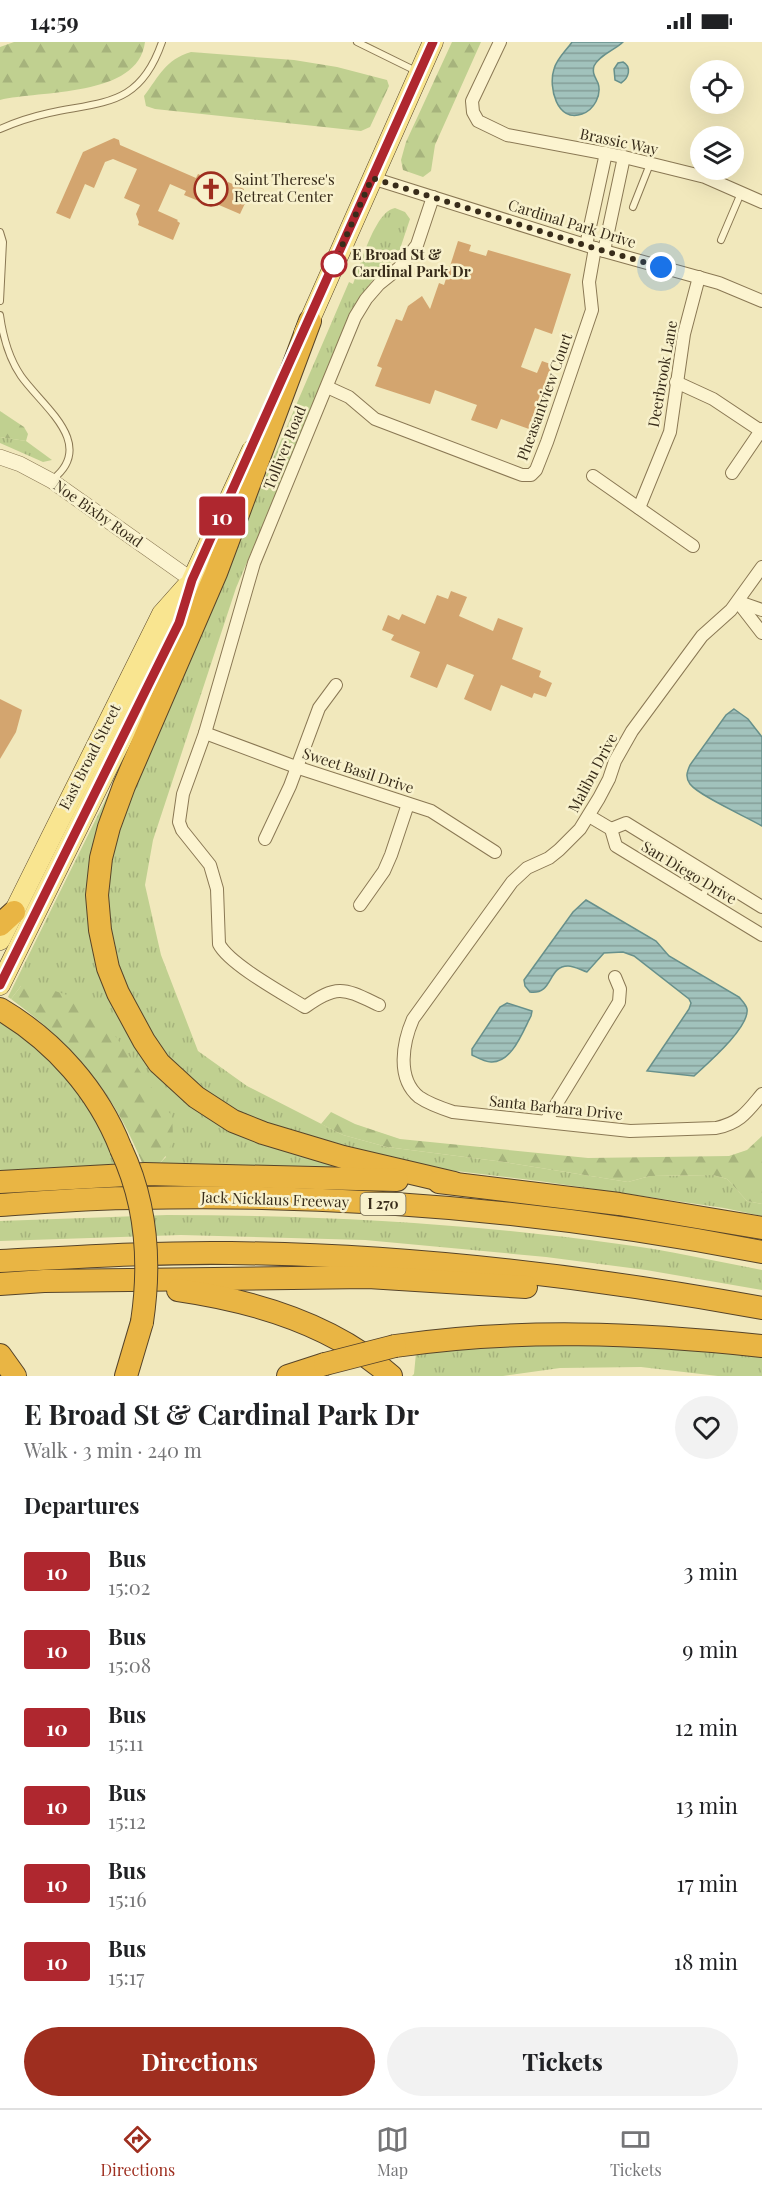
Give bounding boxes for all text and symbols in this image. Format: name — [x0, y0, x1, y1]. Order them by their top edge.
text: 14:59 — [30, 6, 79, 36]
map controls — [690, 60, 744, 180]
button: locate — [690, 60, 744, 114]
street label: Brassic Way — [578, 123, 661, 159]
button: layers — [690, 126, 744, 180]
place label: Saint Therese's Retreat Center — [234, 169, 335, 206]
church icon: Saint Therese's Retreat Center — [193, 171, 229, 207]
street label: Cardinal Park Drive — [506, 194, 639, 252]
place label: E Broad St & Cardinal Park Dr — [352, 244, 471, 281]
marker: E Broad St & Cardinal Park Dr — [321, 251, 347, 277]
your location — [646, 252, 676, 282]
street label: Deerbrook Lane — [643, 319, 681, 429]
street label: Pheasantview Court — [512, 329, 577, 463]
street label: Tolliver Road — [258, 402, 310, 493]
street label: Noe Bixby Road — [50, 475, 147, 552]
line badge: 10 — [195, 496, 249, 536]
text: 10 — [211, 502, 233, 530]
street label: East Broad Street — [54, 700, 125, 813]
street label: Malibu Drive — [563, 730, 621, 816]
street label: Sweet Basil Drive — [300, 743, 417, 798]
street label: San Diego Drive — [638, 836, 741, 908]
street label: Santa Barbara Drive — [488, 1090, 624, 1124]
street label: Jack Nicklaus Freeway — [200, 1186, 350, 1212]
road number: I 270 — [360, 1193, 406, 1215]
text: E Broad St & Cardinal Park Dr — [24, 1395, 419, 1432]
button: heart — [675, 1396, 738, 1459]
text: Walk · 3 min · 240 m — [24, 1436, 202, 1463]
text: Departures — [24, 1490, 139, 1520]
text: Bus — [108, 1543, 146, 1573]
text: 3 min — [683, 1556, 738, 1586]
text: 10 — [46, 1557, 68, 1585]
text: 15:02 — [108, 1573, 150, 1600]
text: Bus — [108, 1621, 146, 1651]
text: 9 min — [682, 1634, 738, 1664]
text: 10 — [46, 1635, 68, 1663]
text: 15:08 — [108, 1651, 151, 1678]
text: Bus — [108, 1699, 146, 1729]
text: 12 min — [675, 1712, 738, 1742]
text: 10 — [46, 1713, 68, 1741]
text: 15:11 — [108, 1729, 144, 1756]
text: Bus — [108, 1777, 146, 1807]
text: 13 min — [676, 1790, 738, 1820]
text: 10 — [46, 1791, 68, 1819]
text: 15:12 — [108, 1807, 146, 1834]
text: Bus — [108, 1855, 146, 1885]
text: 17 min — [677, 1868, 738, 1898]
text: 10 — [46, 1869, 68, 1897]
text: 15:16 — [108, 1885, 147, 1912]
text: Bus — [108, 1933, 146, 1963]
text: 18 min — [674, 1946, 738, 1976]
text: 10 — [46, 1947, 68, 1975]
text: 15:17 — [108, 1963, 144, 1990]
button: Directions — [24, 2027, 375, 2096]
button: Tickets — [387, 2027, 738, 2096]
tab: Directions — [100, 2123, 175, 2180]
tab: Map — [376, 2123, 409, 2180]
tab: Tickets — [610, 2123, 662, 2180]

